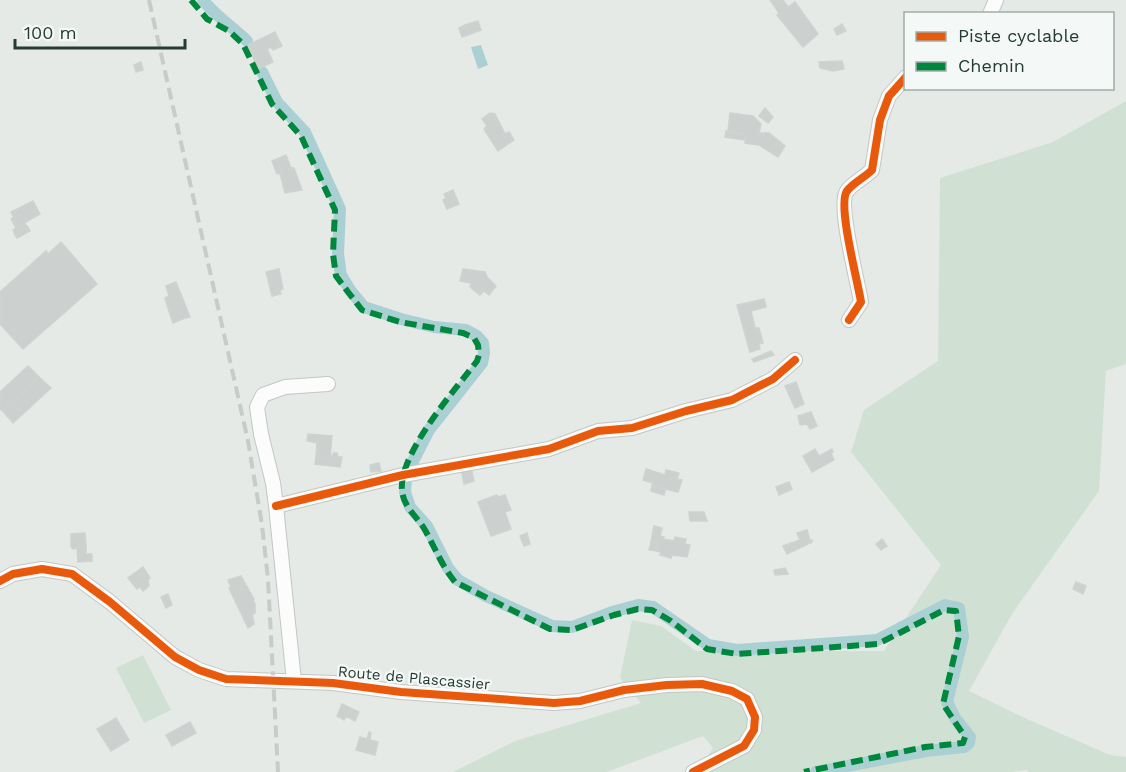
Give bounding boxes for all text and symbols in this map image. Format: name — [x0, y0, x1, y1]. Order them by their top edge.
scale bar — [15, 12, 184, 50]
legend — [904, 12, 1114, 90]
text: 100 m — [24, 22, 77, 43]
text: Piste cyclable — [958, 25, 1079, 46]
text: Chemin — [958, 55, 1025, 76]
street label: Route de Plascassier — [337, 662, 491, 694]

